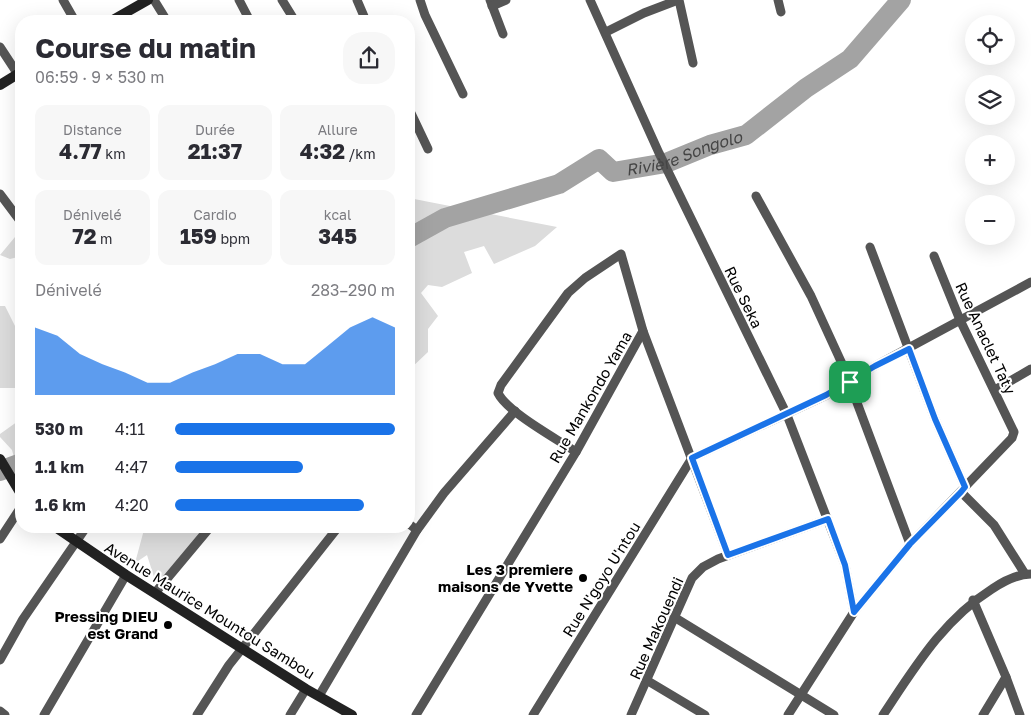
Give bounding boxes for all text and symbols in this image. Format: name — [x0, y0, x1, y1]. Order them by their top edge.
map controls — [965, 15, 1015, 245]
button: locate — [965, 15, 1015, 65]
text: Course du matin — [35, 31, 256, 64]
button: share — [343, 32, 395, 84]
text: 06:59 · 9 × 530 m — [35, 67, 164, 87]
button: layers — [965, 75, 1015, 125]
text: Distance — [63, 121, 122, 138]
text: Durée — [195, 121, 235, 138]
text: Allure — [318, 121, 358, 138]
water label: Rivière Songolo — [624, 126, 746, 180]
button: + — [965, 135, 1015, 185]
text: 4.77 — [59, 138, 102, 164]
text: 21:37 — [188, 138, 242, 164]
text: 4:32 — [300, 138, 345, 164]
text: km — [102, 145, 126, 162]
text: /km — [345, 145, 376, 162]
button: − — [965, 195, 1015, 245]
text: Dénivelé — [63, 206, 122, 223]
text: Cardio — [193, 206, 237, 223]
text: kcal — [324, 206, 351, 223]
text: 72 — [72, 223, 97, 249]
text: 159 — [180, 223, 217, 249]
text: 345 — [318, 223, 357, 249]
text: m — [97, 230, 112, 247]
text: bpm — [217, 230, 250, 247]
street label: Rue Seka — [721, 263, 767, 331]
street label: Rue Anaclet Taty — [952, 279, 1020, 397]
text: Dénivelé — [35, 280, 102, 300]
text: 283–290 m — [311, 280, 395, 300]
street label: Rue Mankondo Yama — [545, 328, 635, 466]
pin — [829, 361, 871, 403]
icon: arrive — [836, 368, 864, 396]
text: 530 m — [35, 419, 83, 439]
text: 4:11 — [115, 419, 145, 439]
text: 1.1 km — [35, 457, 84, 477]
text: 4:47 — [115, 457, 148, 477]
text: 1.6 km — [35, 495, 86, 515]
text: 4:20 — [115, 495, 149, 515]
street label: Rue N'goyo U'ntou — [558, 518, 644, 640]
street label: Avenue Maurice Mountou Sambou — [102, 538, 318, 682]
place label: Les 3 premiere maisons de Yvette — [438, 560, 573, 595]
marker: Les 3 premiere maisons de Yvette — [577, 572, 589, 584]
street label: Rue Makouendi — [625, 574, 687, 682]
place label: Pressing DIEU est Grand — [54, 607, 158, 642]
marker: Pressing DIEU est Grand — [162, 619, 174, 631]

